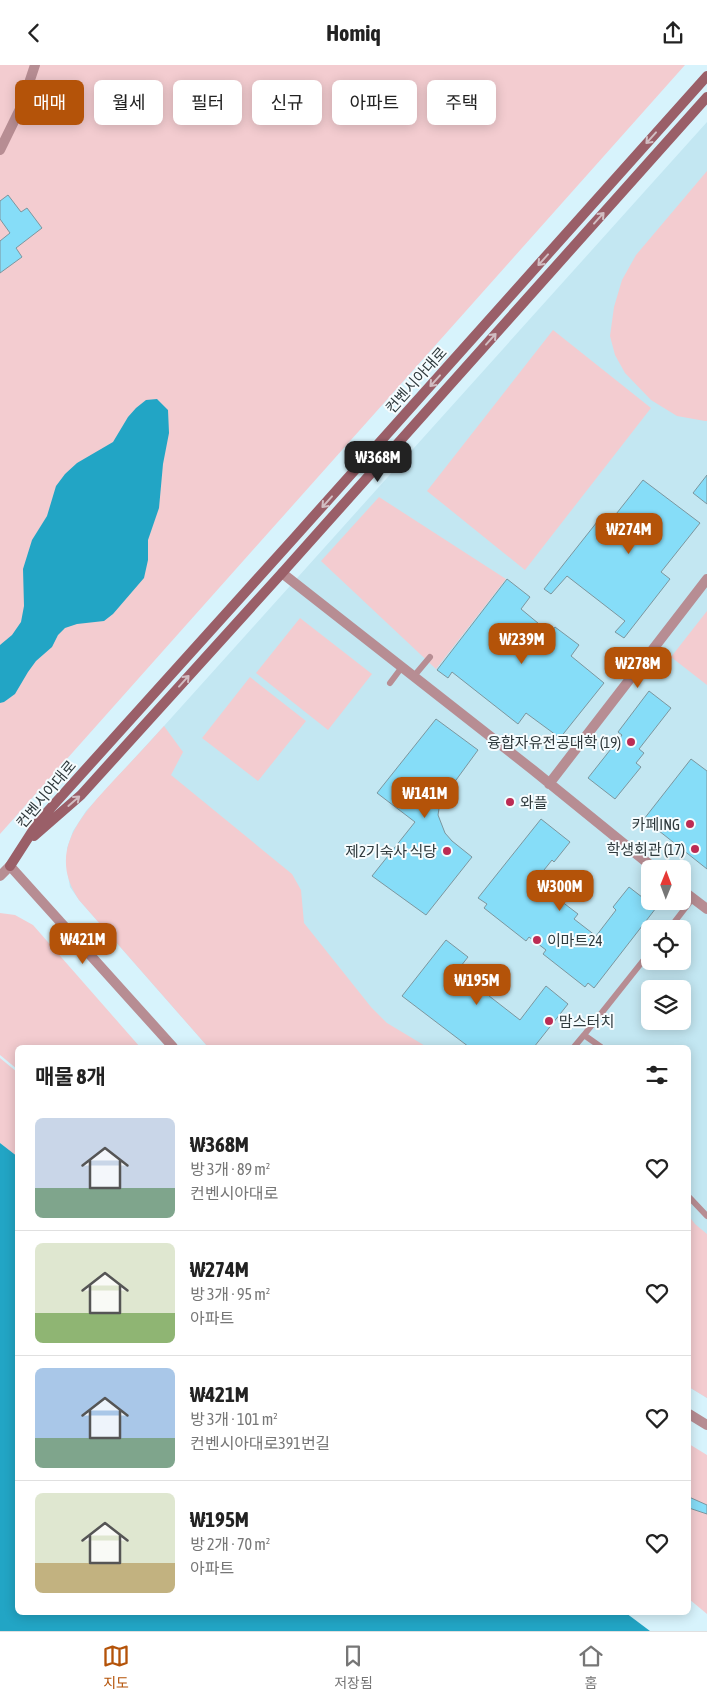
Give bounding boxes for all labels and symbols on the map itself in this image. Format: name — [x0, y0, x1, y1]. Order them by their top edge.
one-way arrow — [645, 132, 657, 145]
one-way arrow — [593, 211, 605, 224]
one-way arrow — [537, 253, 549, 266]
one-way arrow — [485, 332, 497, 345]
street label: 컨벤시아대로 — [382, 344, 450, 416]
one-way arrow — [429, 374, 441, 387]
pin: ₩368M — [343, 441, 413, 483]
one-way arrow — [321, 496, 333, 509]
pin: ₩274M — [594, 513, 664, 555]
pin: ₩239M — [487, 623, 557, 665]
pin: ₩278M — [603, 647, 673, 689]
one-way arrow — [178, 675, 190, 688]
place label: 융합자유전공대학 (19) — [487, 734, 621, 751]
marker: 융합자유전공대학 (19) — [625, 736, 637, 748]
street label: 컨벤시아대로 — [13, 757, 79, 831]
pin: ₩141M — [390, 777, 460, 819]
place label: 와플 — [520, 794, 548, 811]
one-way arrow — [67, 795, 80, 807]
marker: 와플 — [504, 796, 516, 808]
place label: 카페ING — [632, 816, 680, 833]
marker: 카페ING — [684, 818, 696, 830]
place label: 학생회관 (17) — [606, 841, 685, 858]
place label: 제2기숙사 식당 — [345, 843, 437, 860]
marker: 학생회관 (17) — [689, 843, 701, 855]
marker: 제2기숙사 식당 — [441, 845, 453, 857]
north arrow — [641, 860, 691, 910]
pin: ₩300M — [525, 869, 595, 912]
pin: ₩421M — [48, 923, 118, 965]
place label: 이마트24 — [547, 932, 603, 949]
marker: 이마트24 — [531, 934, 543, 946]
pin: ₩195M — [442, 963, 512, 1006]
place label: 맘스터치 — [559, 1013, 614, 1030]
marker: 맘스터치 — [543, 1015, 555, 1027]

